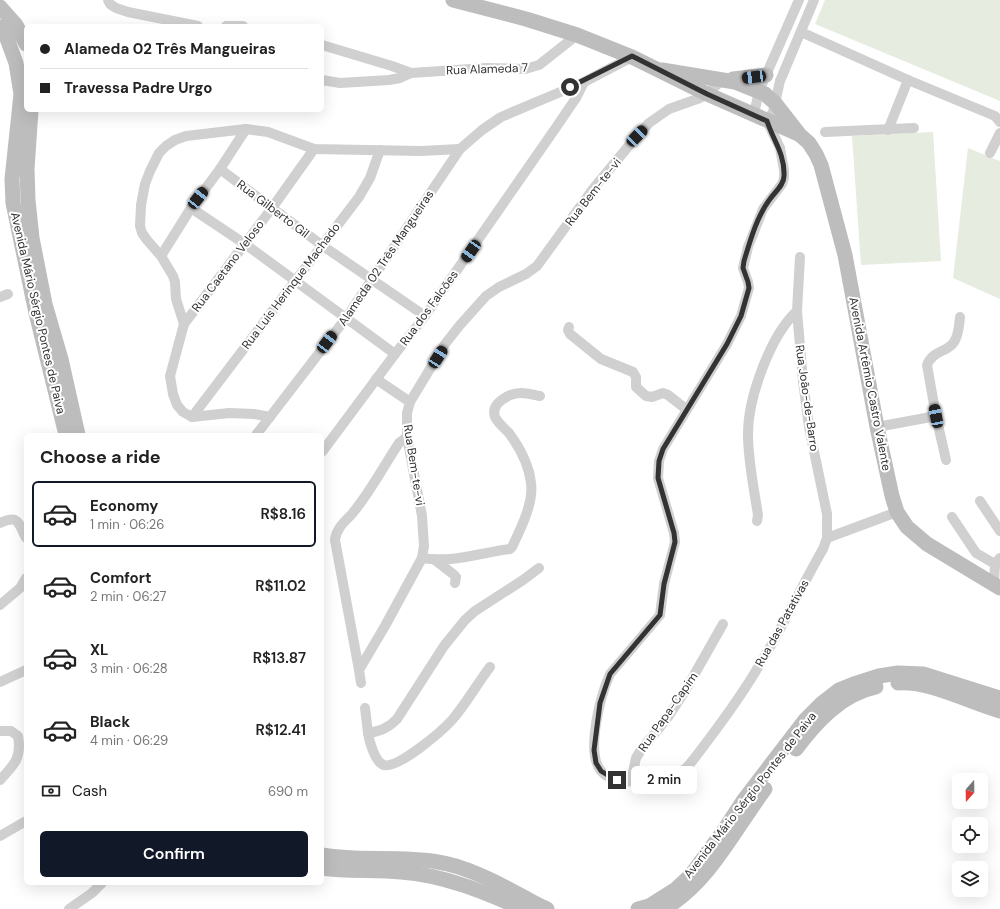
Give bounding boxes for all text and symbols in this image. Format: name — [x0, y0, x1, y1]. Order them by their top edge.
text: Alameda 02 Três Mangueiras — [64, 39, 276, 59]
street label: Rua Alameda 7 — [446, 60, 528, 78]
car — [741, 70, 767, 84]
text: Travessa Padre Urgo — [64, 78, 212, 98]
route start — [561, 78, 579, 96]
car — [624, 123, 650, 149]
street label: Rua Bem-te-vi — [561, 155, 625, 229]
street label: Rua Gilberto Gil — [234, 177, 312, 241]
car — [186, 185, 210, 211]
street label: Alameda 02 Três Mangueiras — [335, 187, 437, 329]
street label: Avenida Mário Sérgio Pontes de Paiva — [7, 210, 69, 416]
street label: Rua Caetano Veloso — [188, 217, 268, 315]
street label: Rua Luis Herinque Machado — [238, 220, 344, 352]
car — [459, 238, 483, 264]
street label: Rua dos Falcões — [396, 267, 462, 349]
street label: Avenida Artêmio Castro Valente — [845, 296, 895, 472]
car — [315, 329, 339, 355]
car — [426, 344, 450, 370]
street label: Rua João-de-Barro — [792, 344, 822, 452]
car — [928, 403, 944, 429]
street label: Rua Bem-te-vi — [400, 423, 428, 507]
text: Choose a ride — [40, 445, 161, 469]
icon: car — [42, 496, 78, 532]
text: Economy — [90, 496, 158, 516]
text: R$8.16 — [261, 504, 306, 524]
text: 1 min · 06:26 — [90, 516, 165, 533]
icon: car — [42, 568, 78, 604]
text: Comfort — [90, 568, 151, 588]
text: R$11.02 — [255, 576, 306, 596]
street label: Rua das Patativas — [751, 577, 813, 669]
text: 2 min · 06:27 — [90, 588, 167, 605]
icon: car — [42, 640, 78, 676]
text: XL — [90, 640, 108, 660]
text: R$13.87 — [253, 648, 306, 668]
text: 3 min · 06:28 — [90, 660, 168, 677]
street label: Rua Papa-Capim — [635, 669, 701, 755]
street label: Avenida Mário Sérgio Pontes de Paiva — [680, 709, 820, 881]
icon: car — [42, 712, 78, 748]
text: Black — [90, 712, 130, 732]
text: R$12.41 — [256, 720, 306, 740]
text: 4 min · 06:29 — [90, 732, 168, 749]
callout: 2 min — [631, 766, 697, 794]
route end — [608, 771, 626, 789]
text: 2 min — [647, 771, 681, 788]
north arrow — [952, 773, 988, 809]
map controls — [952, 773, 988, 897]
icon: cash — [40, 780, 62, 802]
text: Cash — [72, 781, 107, 801]
text: 690 m — [268, 783, 308, 800]
button: locate — [952, 817, 988, 853]
button: Confirm — [40, 831, 308, 877]
button: layers — [952, 861, 988, 897]

